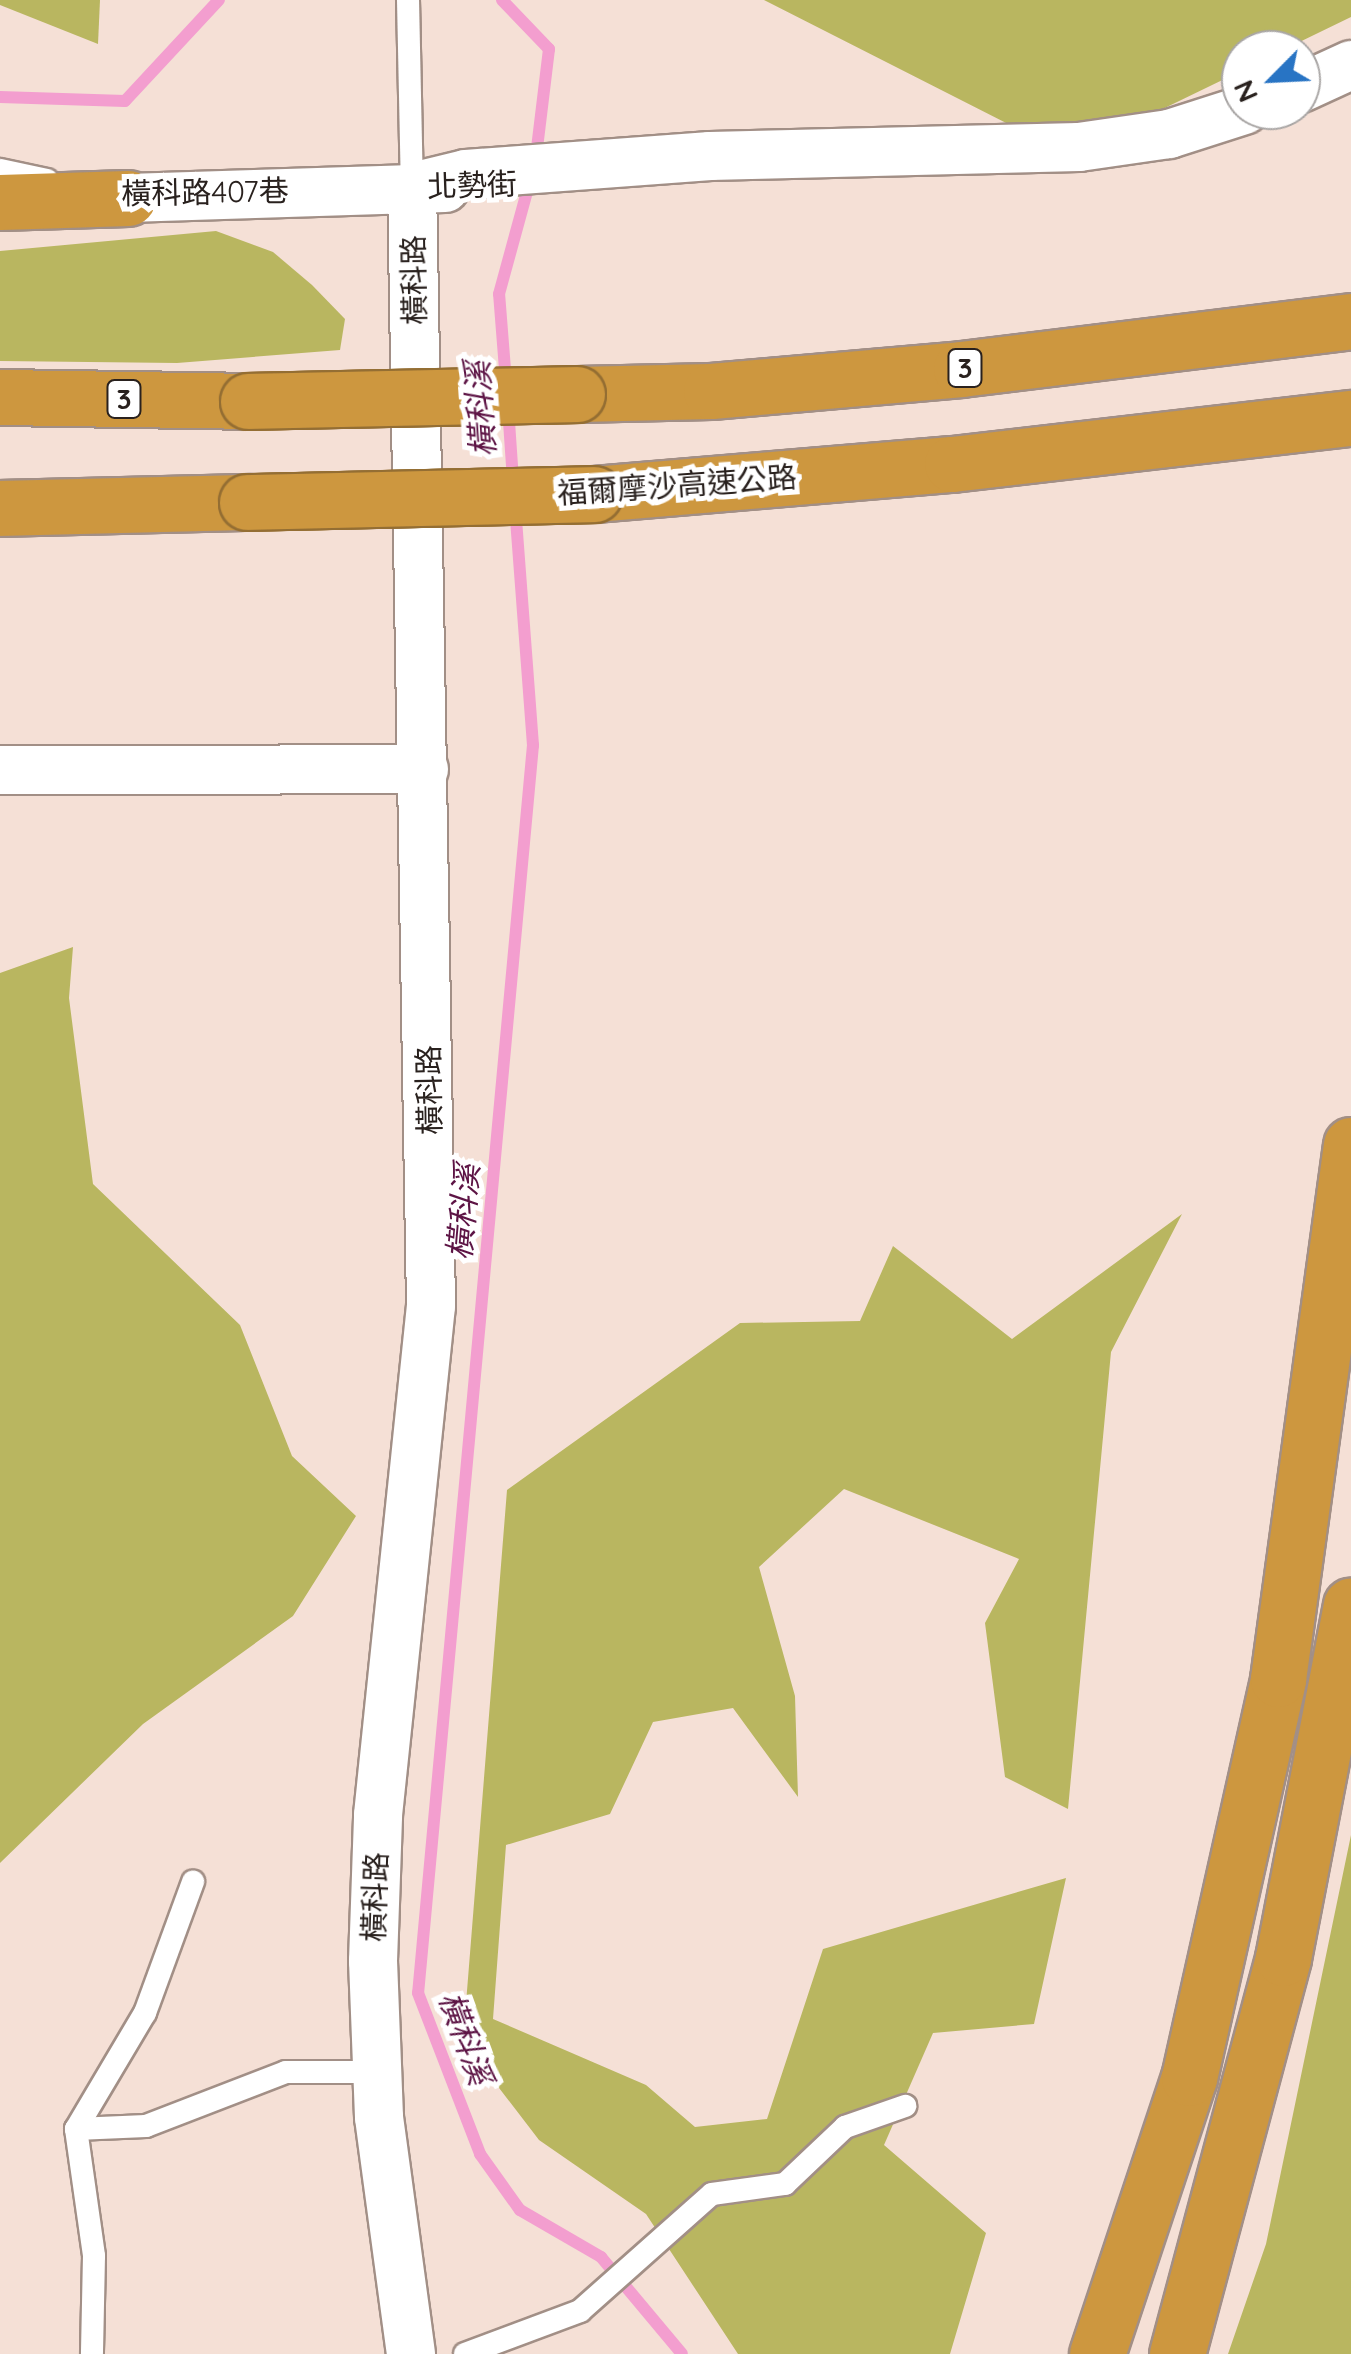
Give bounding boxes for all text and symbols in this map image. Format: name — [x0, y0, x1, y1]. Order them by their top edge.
north arrow — [1221, 30, 1321, 130]
text: N — [1225, 75, 1265, 108]
street label: 北勢街 — [426, 165, 518, 205]
street label: 橫科路407巷 — [121, 173, 289, 211]
street label: 橫科路 — [395, 235, 433, 325]
road number: 3 — [945, 345, 985, 391]
water label: 橫科溪 — [457, 360, 503, 458]
road number: 3 — [104, 376, 144, 422]
street label: 福爾摩沙高速公路 — [556, 459, 798, 511]
street label: 橫科路 — [410, 1045, 448, 1135]
water label: 橫科溪 — [440, 1163, 486, 1261]
street label: 橫科路 — [355, 1851, 395, 1943]
water label: 橫科溪 — [432, 1986, 500, 2090]

